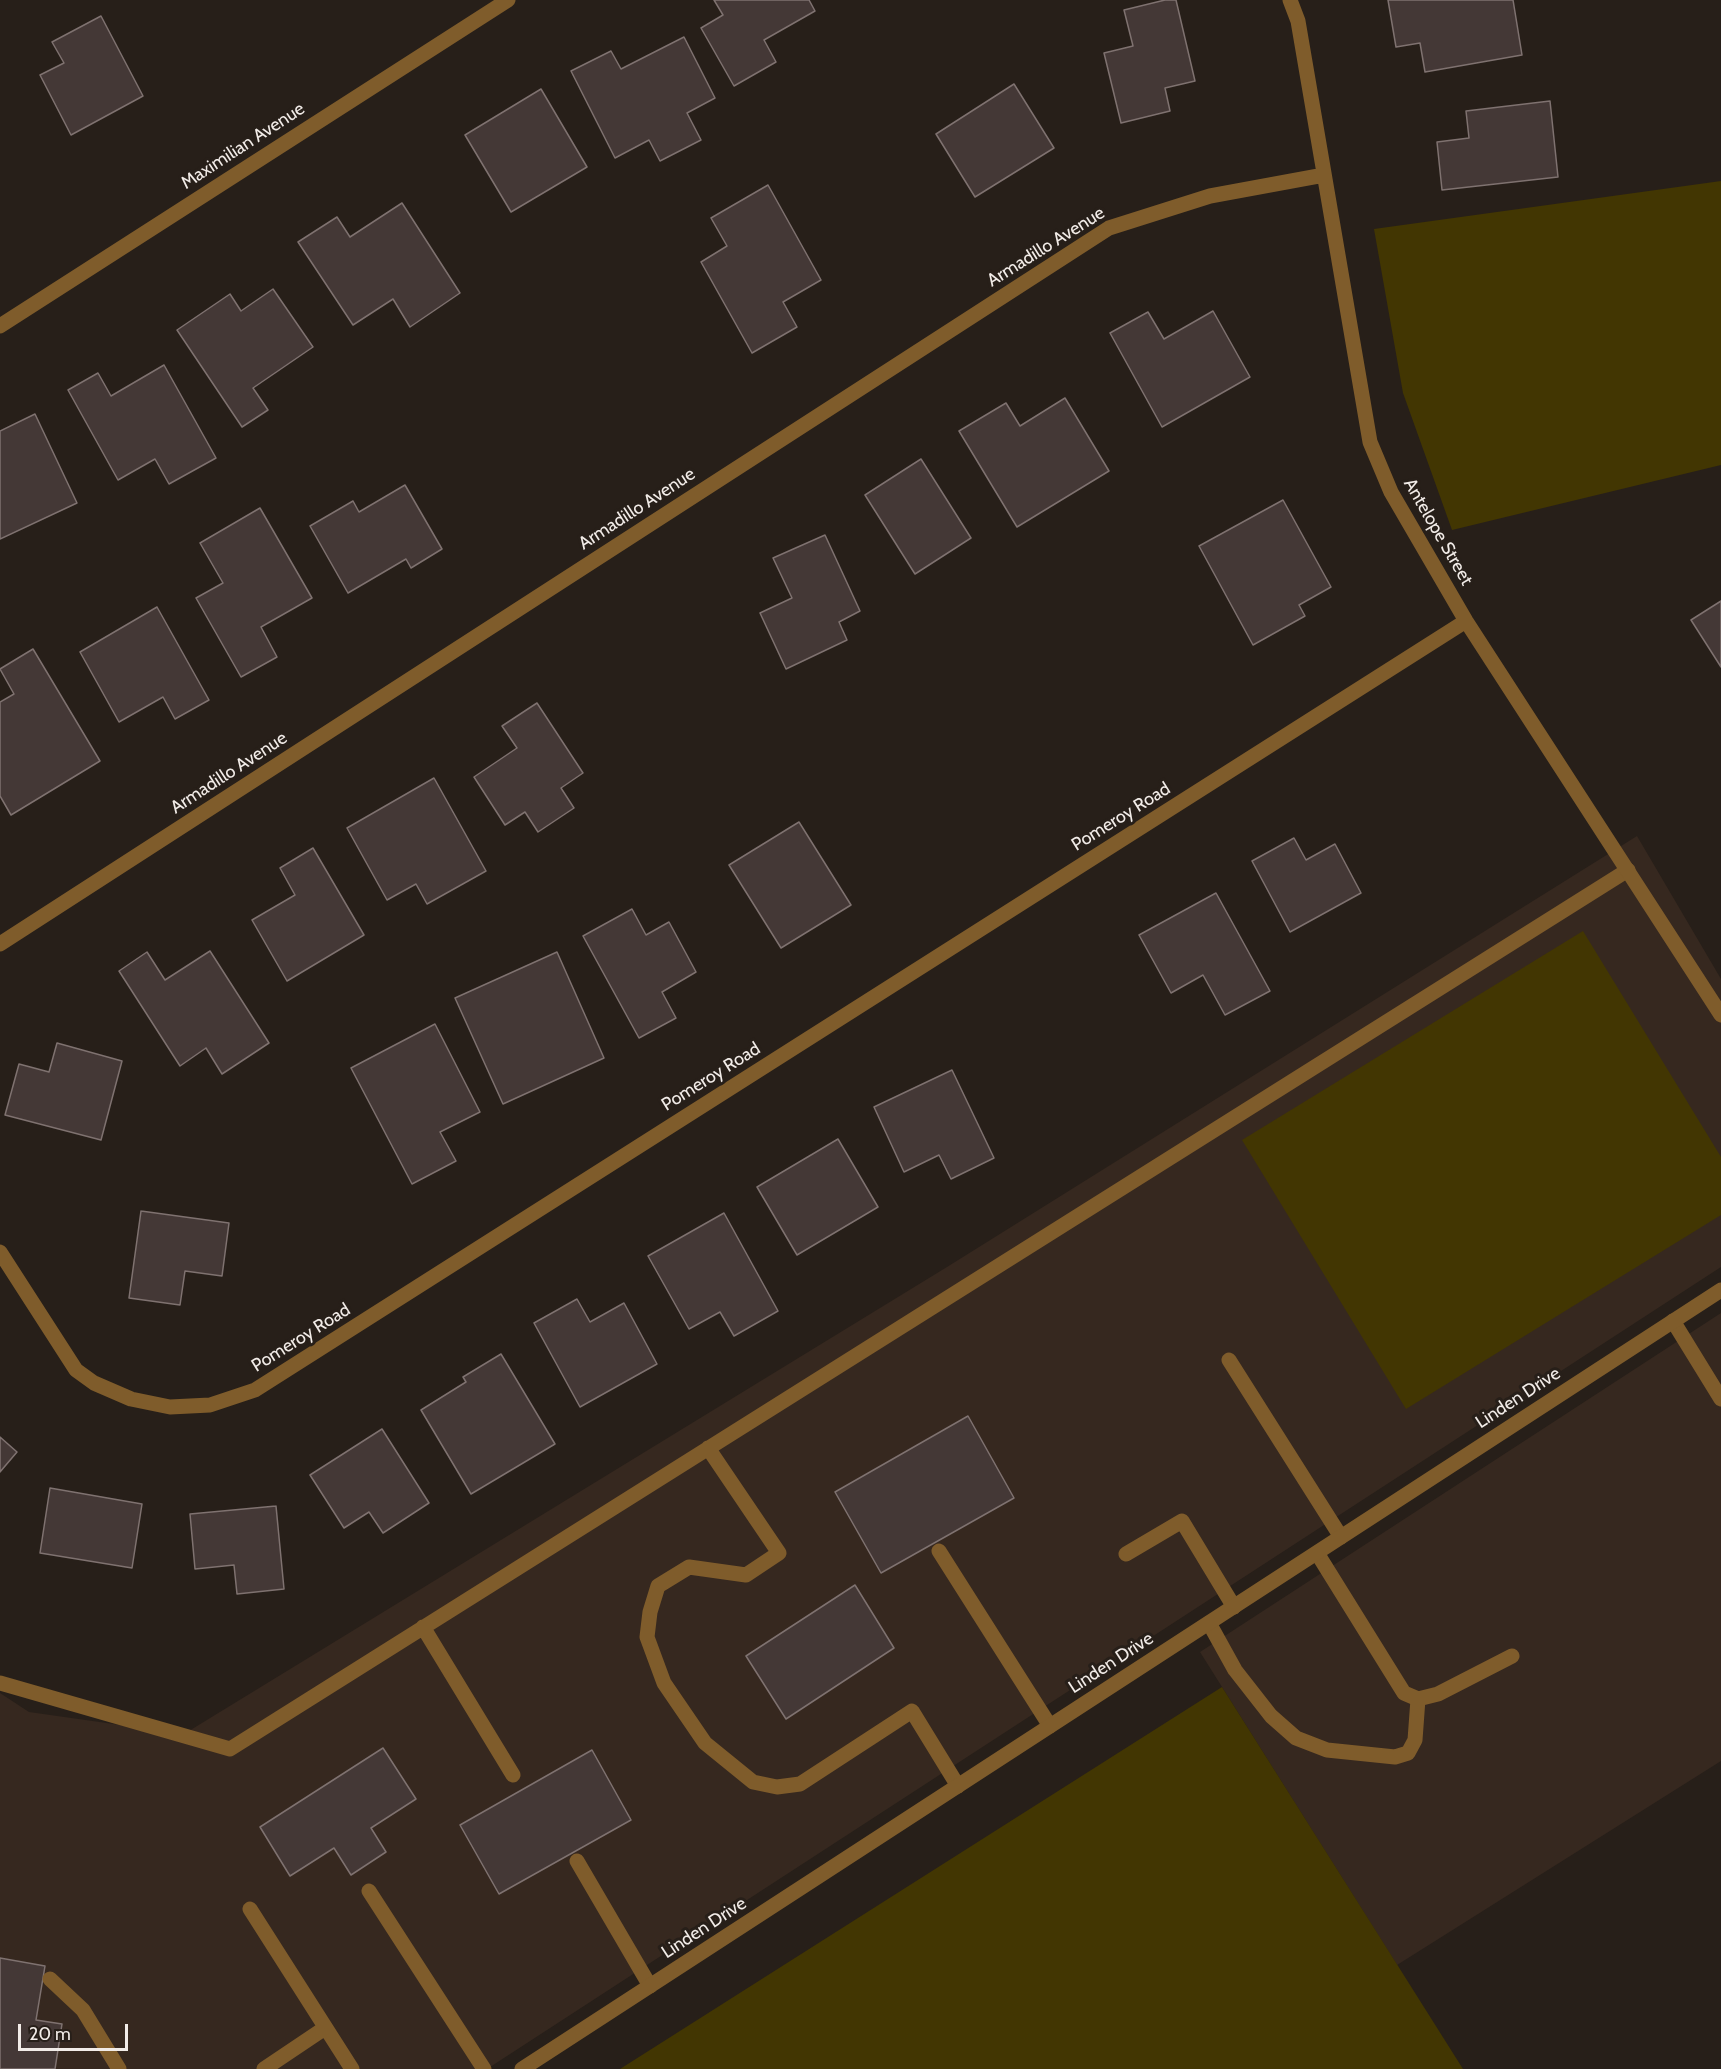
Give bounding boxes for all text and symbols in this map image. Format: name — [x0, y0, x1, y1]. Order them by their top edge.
street label: Maximilian Avenue — [177, 98, 309, 194]
street label: Armadillo Avenue — [983, 202, 1109, 292]
street label: Armadillo Avenue — [575, 463, 699, 555]
street label: Antelope Street — [1399, 475, 1477, 589]
street label: Armadillo Avenue — [167, 727, 291, 819]
street label: Pomeroy Road — [1068, 778, 1174, 856]
street label: Pomeroy Road — [658, 1038, 764, 1116]
street label: Pomeroy Road — [248, 1299, 354, 1377]
street label: Linden Drive — [1472, 1363, 1564, 1433]
street label: Linden Drive — [1065, 1628, 1157, 1698]
street label: Linden Drive — [658, 1893, 750, 1963]
scale bar — [21, 2012, 130, 2050]
text: 20 m — [29, 2023, 71, 2045]

